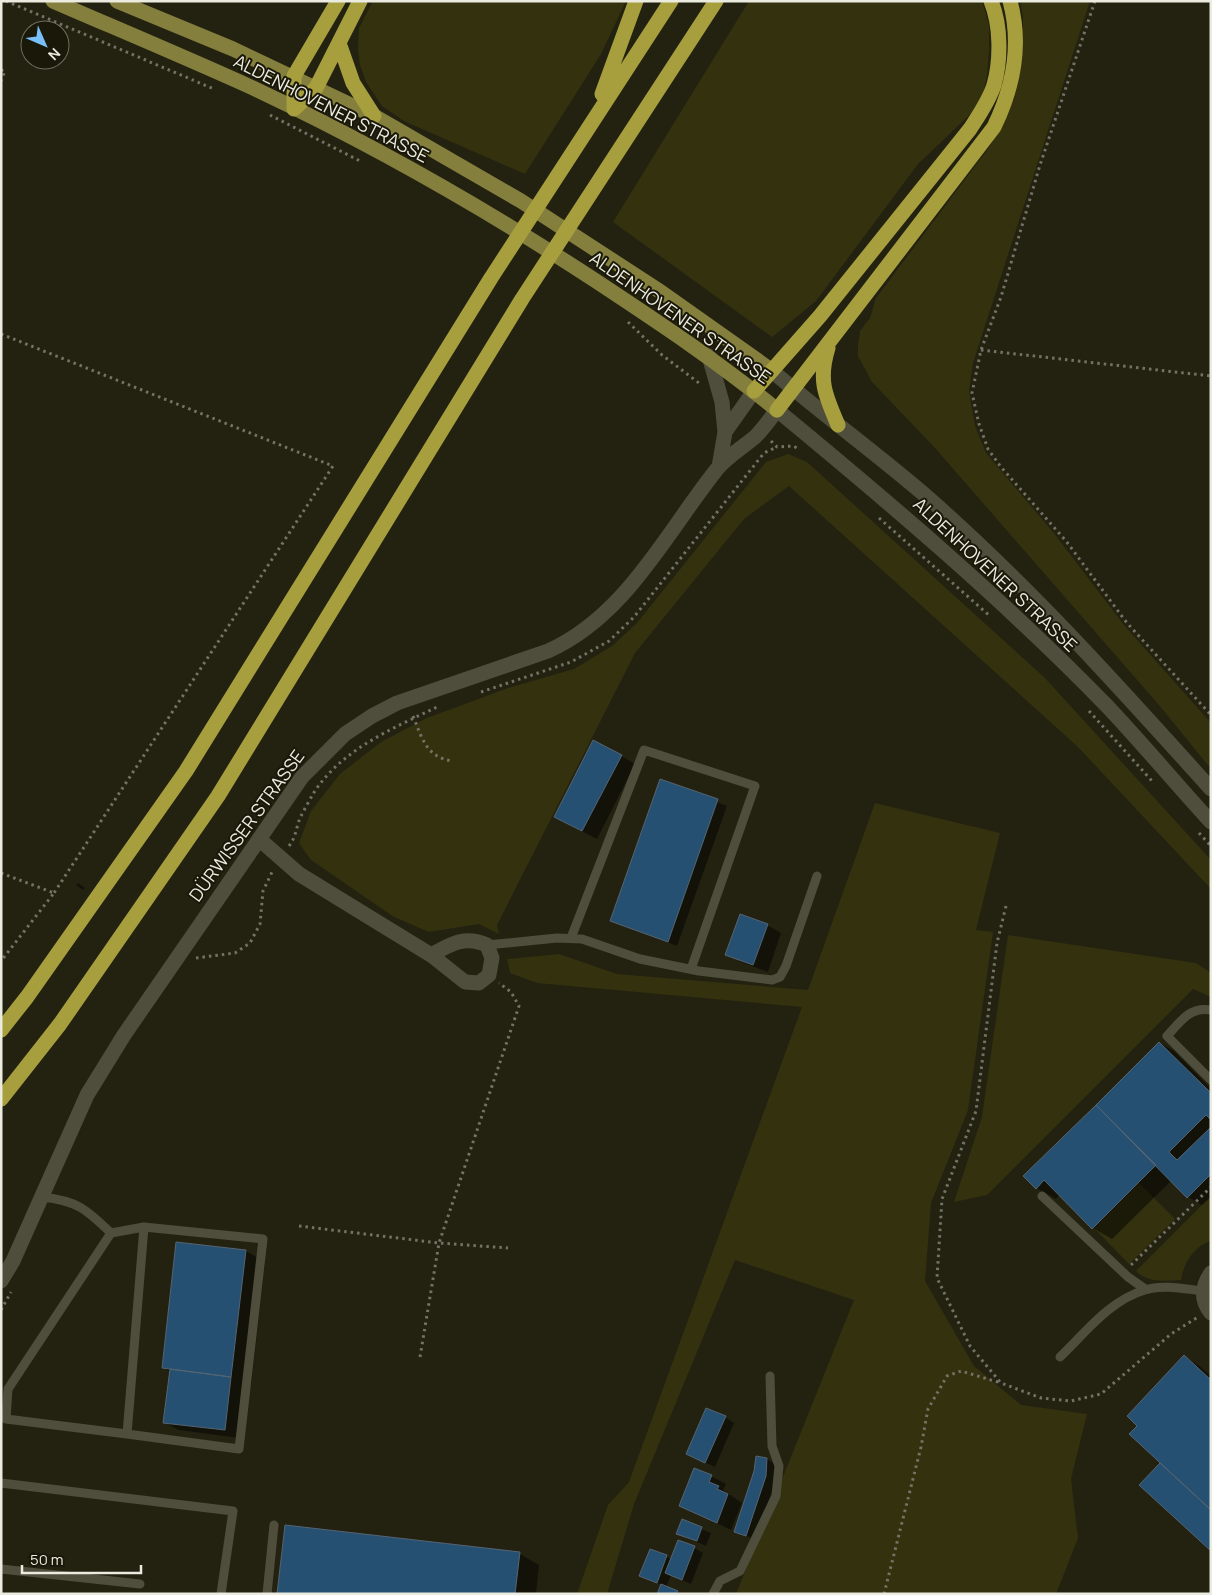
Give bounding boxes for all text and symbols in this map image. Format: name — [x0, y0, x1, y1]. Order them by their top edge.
north arrow — [20, 20, 70, 70]
text: N — [44, 44, 65, 65]
street label: ALDENHOVENER STRASSE — [230, 48, 433, 168]
street label: ALDENHOVENER STRASSE — [585, 245, 776, 389]
street label: ALDENHOVENER STRASSE — [909, 492, 1083, 657]
street label: DÜRWISSER STRASSE — [183, 745, 309, 906]
scale bar — [22, 1542, 141, 1574]
text: 50 m — [30, 1549, 64, 1570]

